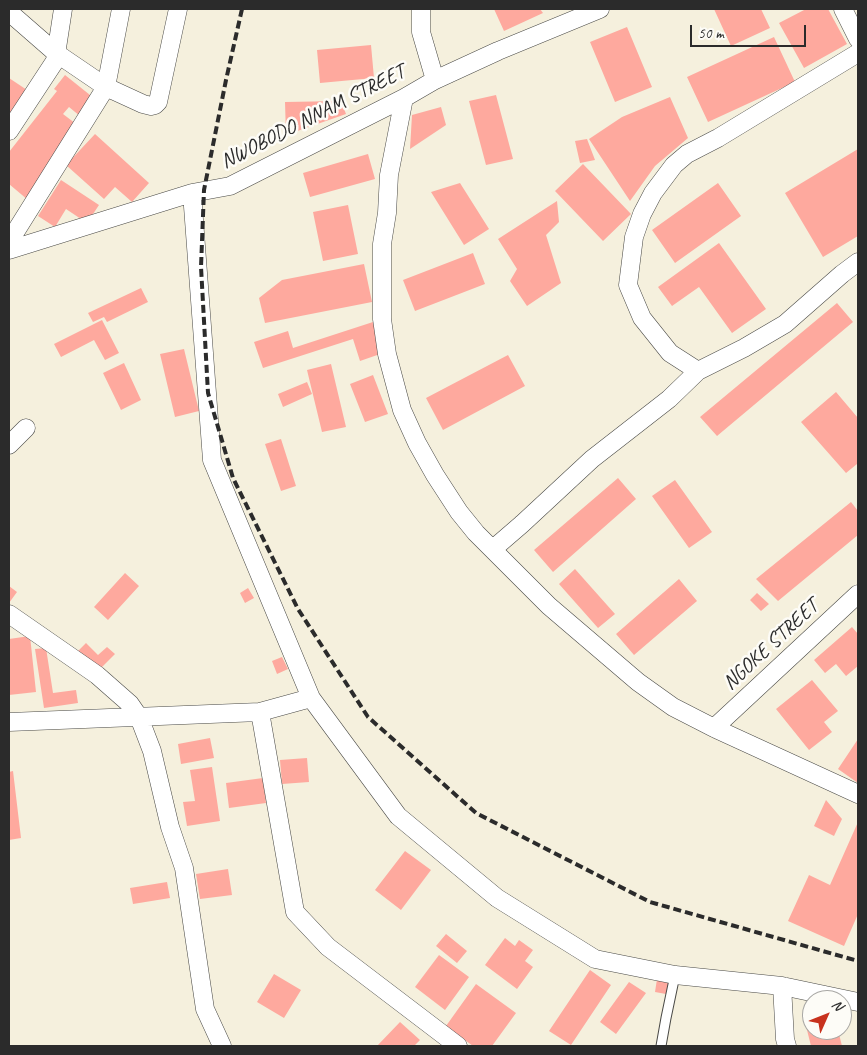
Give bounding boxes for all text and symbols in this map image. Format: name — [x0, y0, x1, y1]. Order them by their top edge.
scale bar — [692, 15, 808, 47]
text: 50 m — [698, 24, 724, 43]
street label: NWOBODO NNAM STREET — [216, 60, 410, 174]
street label: NGOKE STREET — [718, 594, 824, 696]
north arrow — [802, 990, 852, 1040]
text: N — [828, 996, 847, 1014]

